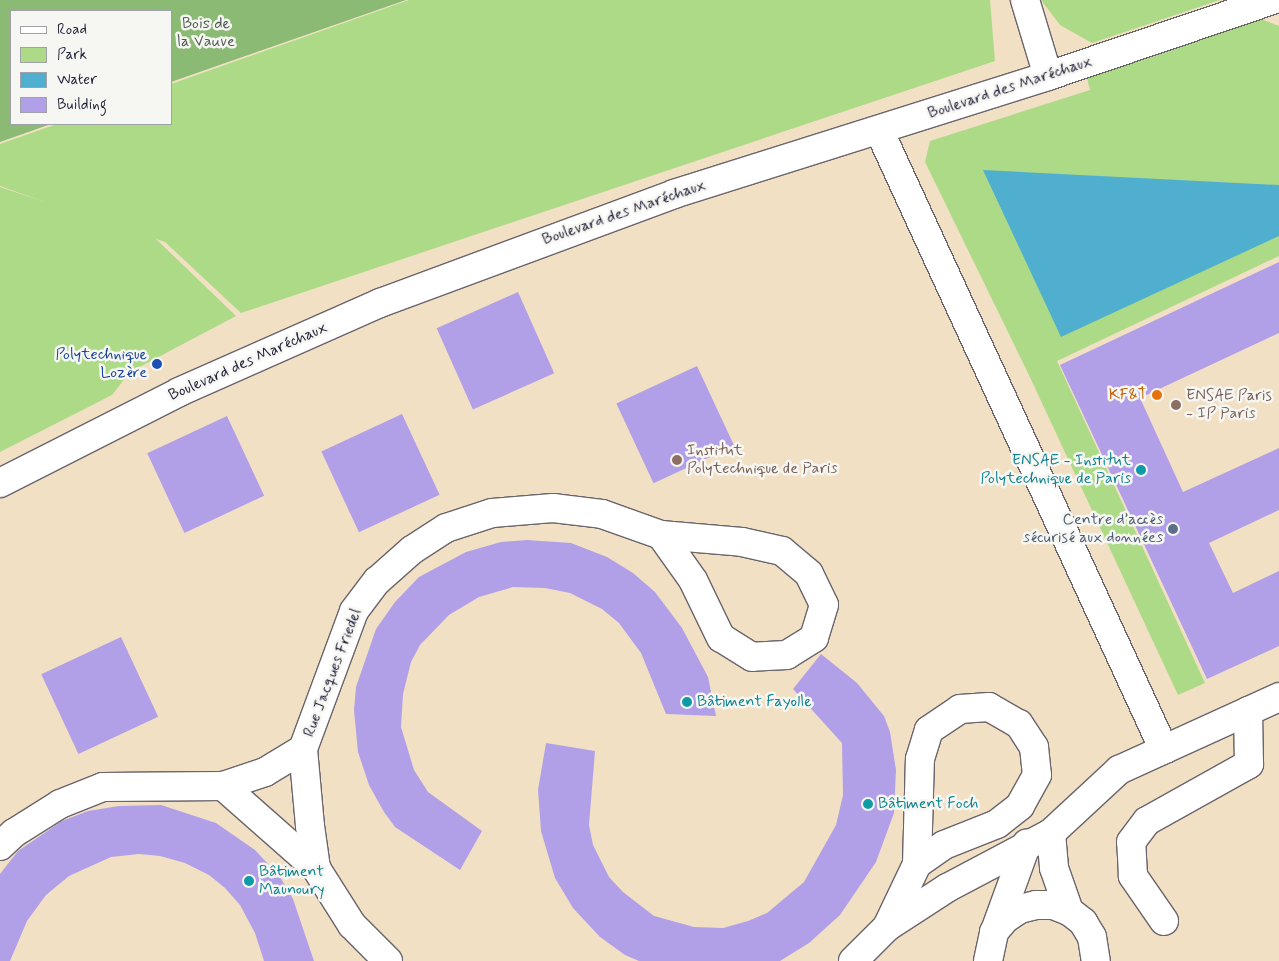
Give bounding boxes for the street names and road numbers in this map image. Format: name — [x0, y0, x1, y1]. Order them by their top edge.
street label: Boulevard des Maréchaux — [927, 53, 1093, 123]
street label: Boulevard des Maréchaux — [541, 176, 707, 250]
street label: Boulevard des Maréchaux — [167, 319, 329, 405]
street label: Rue Jacques Friedel — [300, 608, 366, 738]

